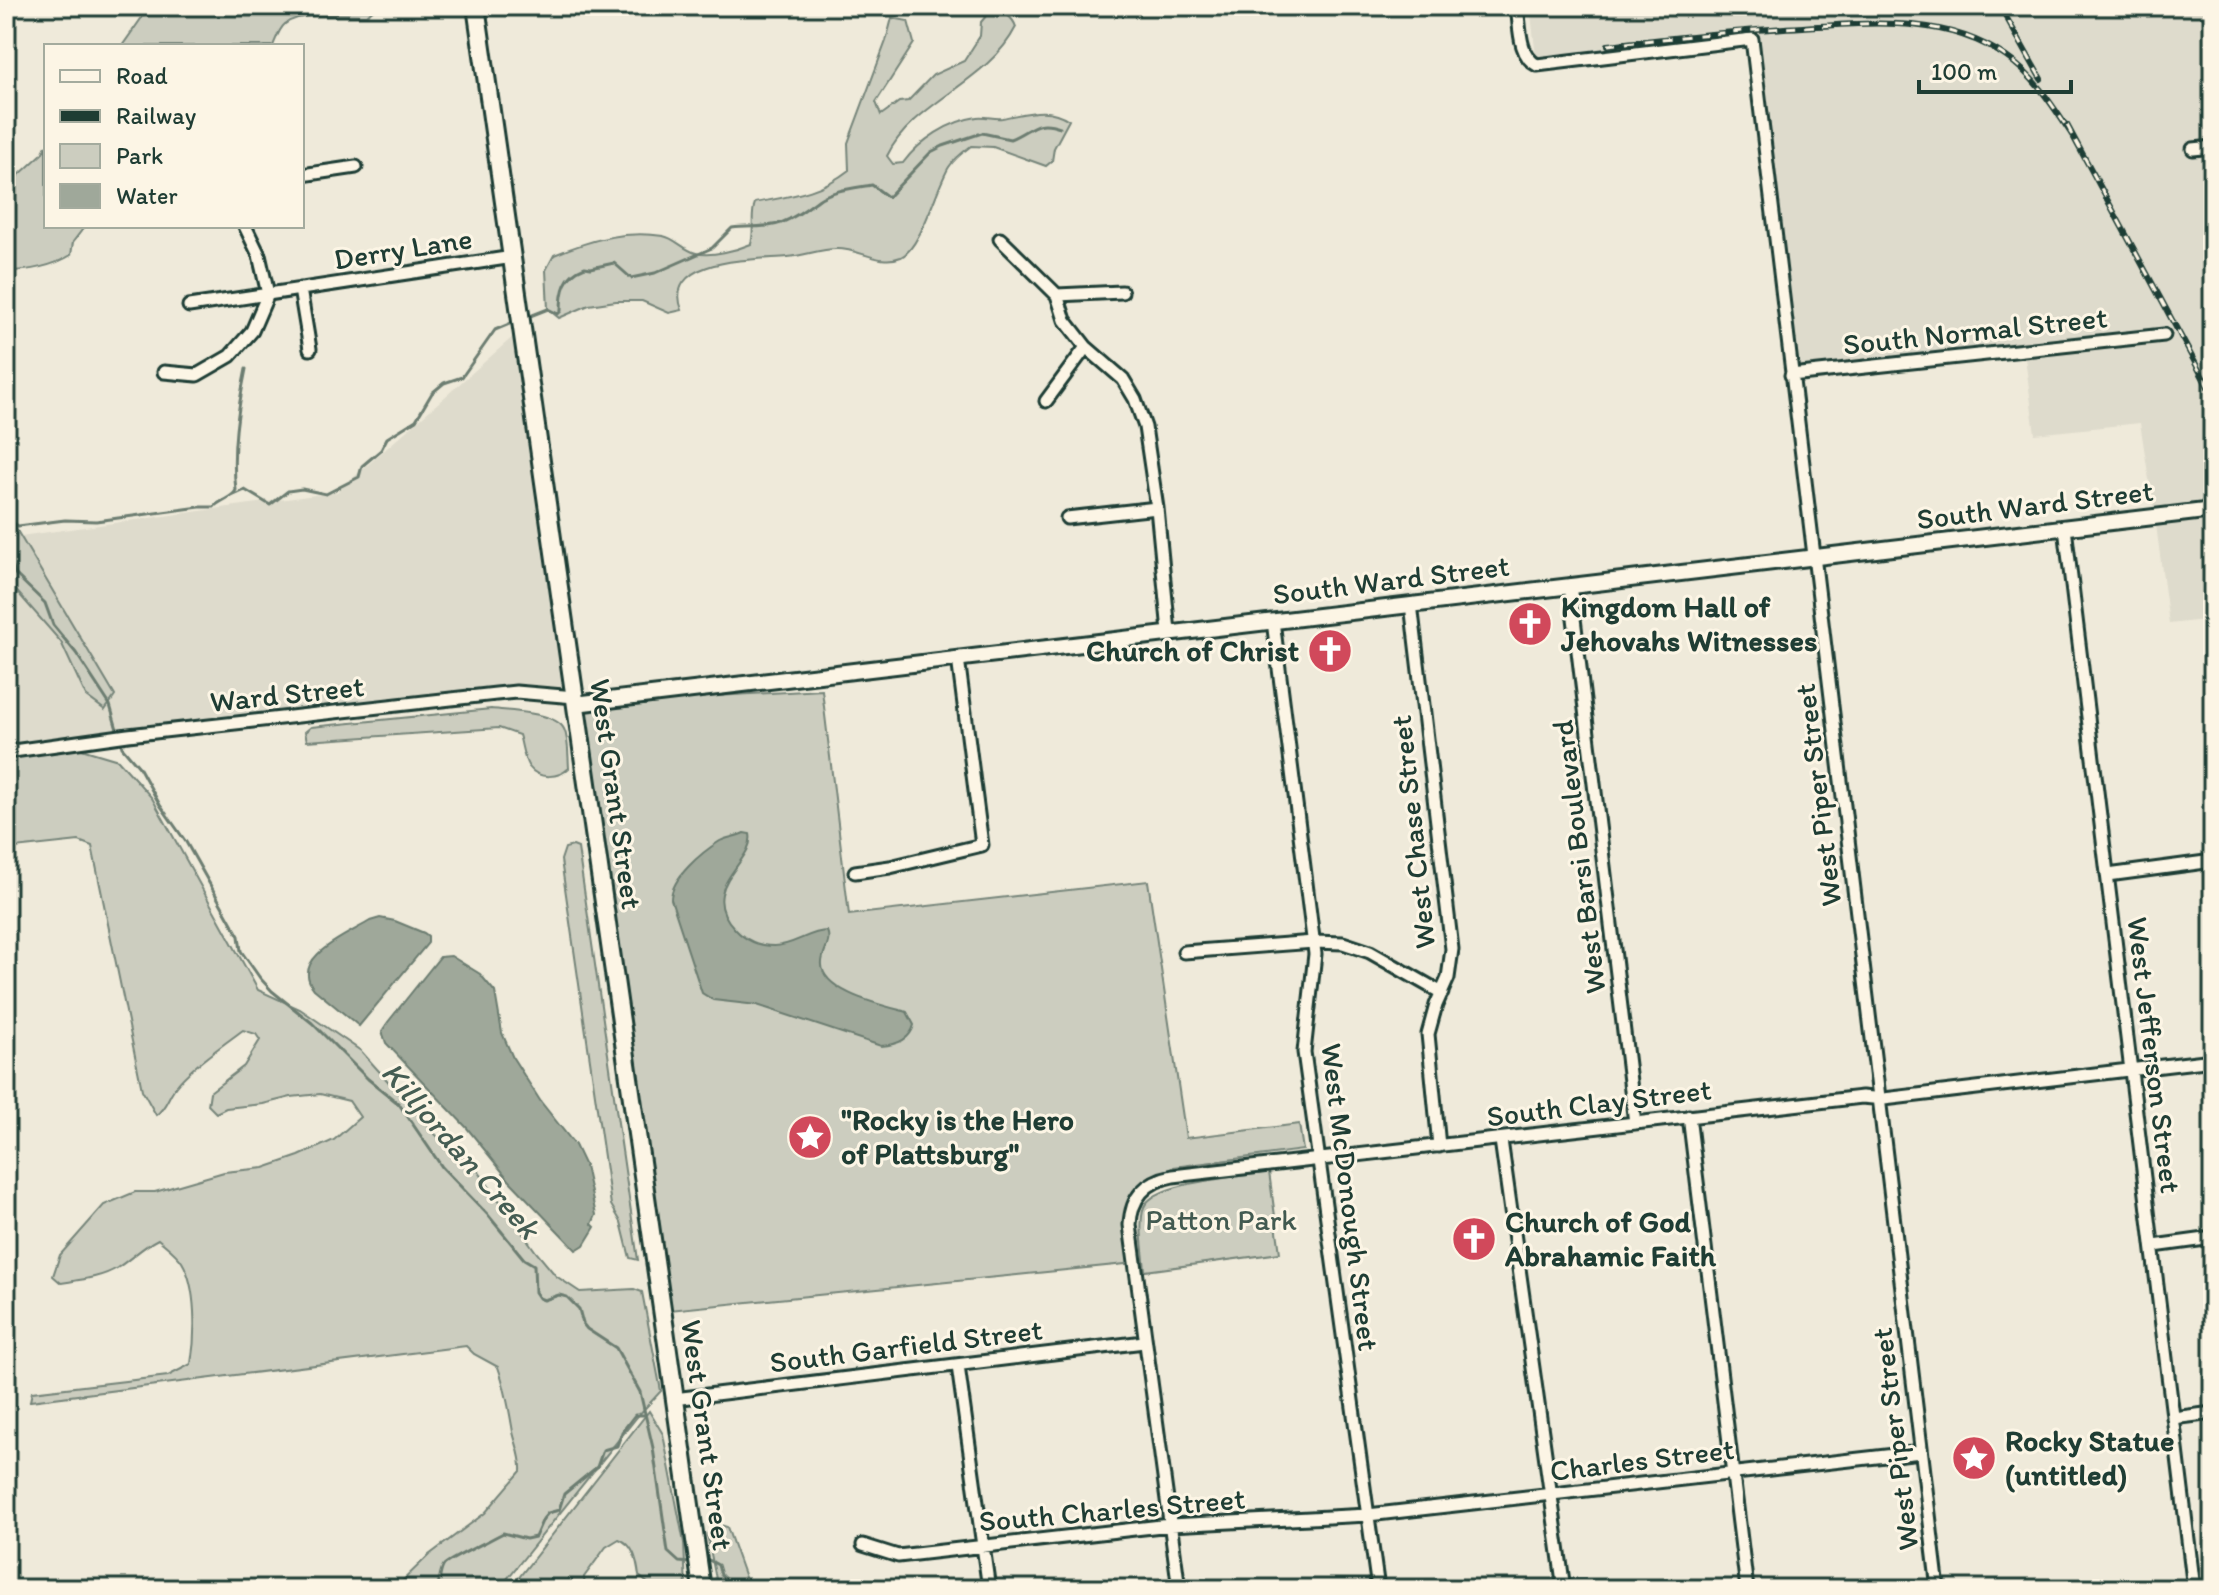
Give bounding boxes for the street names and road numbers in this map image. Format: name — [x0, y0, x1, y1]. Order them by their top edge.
street label: Derry Lane — [331, 219, 475, 278]
street label: South Normal Street — [1841, 298, 2109, 363]
street label: South Ward Street — [1914, 472, 2155, 537]
street label: South Ward Street — [1270, 547, 1511, 612]
street label: Ward Street — [208, 667, 366, 720]
street label: West Grant Street — [582, 676, 651, 912]
street label: West Piper Street — [1785, 682, 1850, 908]
street label: West Chase Street — [1382, 713, 1443, 951]
street label: West Barsi Boulevard — [1543, 718, 1614, 996]
street label: West Jefferson Street — [2119, 915, 2190, 1195]
street label: West McDonough Street — [1313, 1041, 1388, 1353]
street label: South Clay Street — [1485, 1070, 1713, 1135]
street label: South Garfield Street — [767, 1310, 1044, 1381]
street label: West Grant Street — [673, 1317, 742, 1553]
street label: West Piper Street — [1862, 1326, 1927, 1552]
street label: Charles Street — [1548, 1430, 1736, 1489]
street label: South Charles Street — [977, 1479, 1247, 1540]

